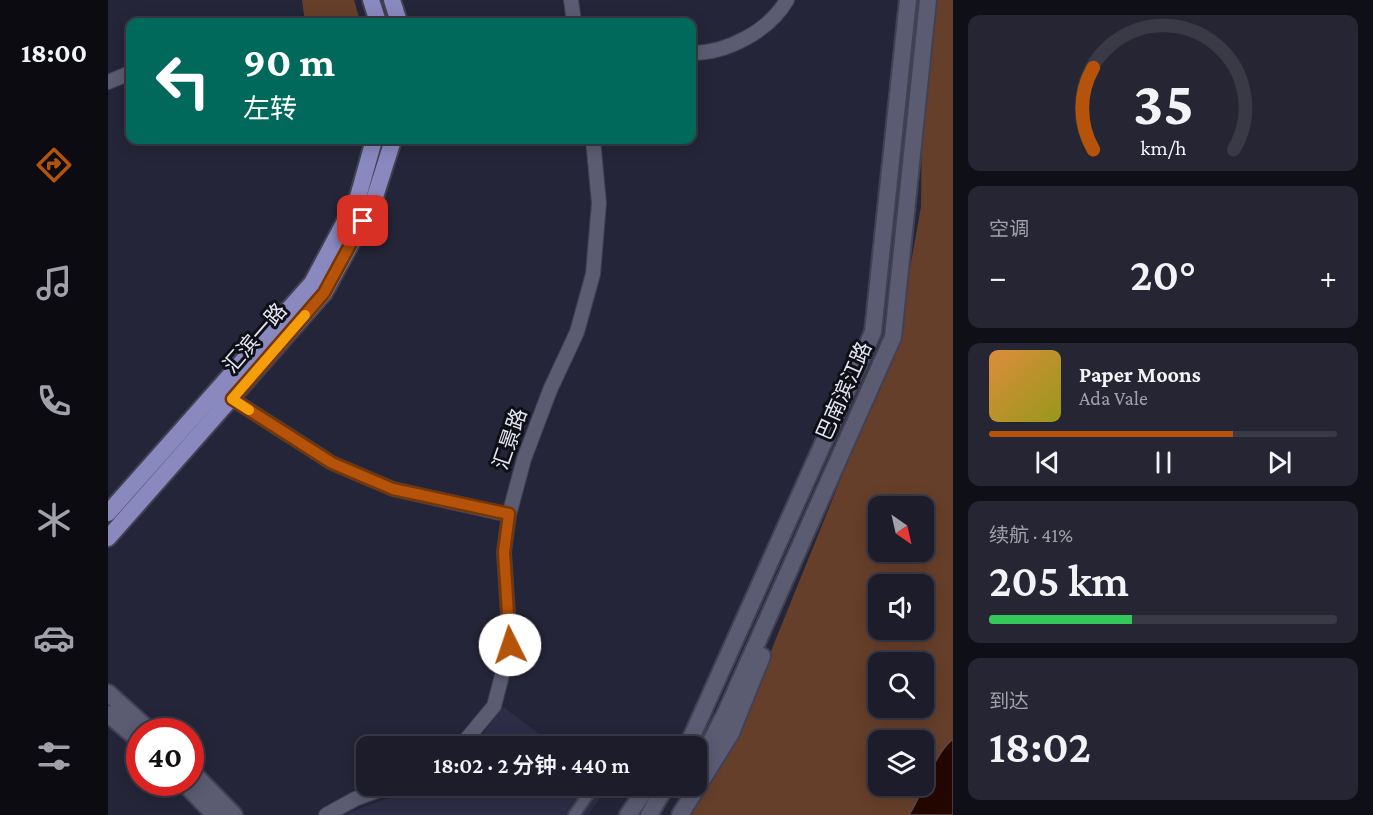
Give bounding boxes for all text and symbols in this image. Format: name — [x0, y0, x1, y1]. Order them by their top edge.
text: 18:00 — [21, 38, 87, 68]
text: 90 m — [243, 38, 335, 85]
icon: left — [144, 42, 222, 120]
text: 35 — [1132, 68, 1194, 137]
text: 左转 — [243, 94, 297, 124]
text: km/h — [1140, 136, 1187, 160]
icon: directions — [33, 144, 75, 186]
pin — [337, 195, 388, 246]
icon: arrive — [346, 204, 379, 237]
text: 空调 — [989, 218, 1029, 240]
text: 20° — [1130, 250, 1196, 300]
text: − — [989, 258, 1006, 295]
text: + — [1320, 258, 1337, 295]
icon: music — [33, 262, 75, 304]
street label: 汇滨一路 — [218, 298, 292, 378]
street label: 巴南滨江路 — [812, 338, 876, 444]
text: Paper Moons — [1079, 362, 1201, 387]
icon: phone — [33, 380, 75, 422]
text: Ada Vale — [1079, 387, 1148, 409]
street label: 汇景路 — [488, 405, 532, 473]
icon: previous — [1031, 446, 1064, 479]
icon: pause — [1147, 446, 1180, 479]
icon: next — [1263, 446, 1296, 479]
north arrow — [868, 496, 934, 562]
map controls — [868, 496, 934, 796]
icon: climate — [33, 499, 75, 541]
text: 续航 · 41% — [989, 524, 1073, 546]
text: 205 km — [989, 556, 1129, 606]
button: sound — [868, 574, 934, 640]
position arrow — [478, 613, 542, 677]
icon: car — [33, 617, 75, 659]
button: search — [868, 652, 934, 718]
text: 到达 — [989, 690, 1029, 712]
speed limit sign: 40 — [126, 718, 204, 796]
text: 18:02 — [989, 722, 1091, 772]
button: layers — [868, 730, 934, 796]
icon: filters — [33, 735, 75, 777]
text: 18:02 · 2 分钟 · 440 m — [433, 753, 630, 778]

